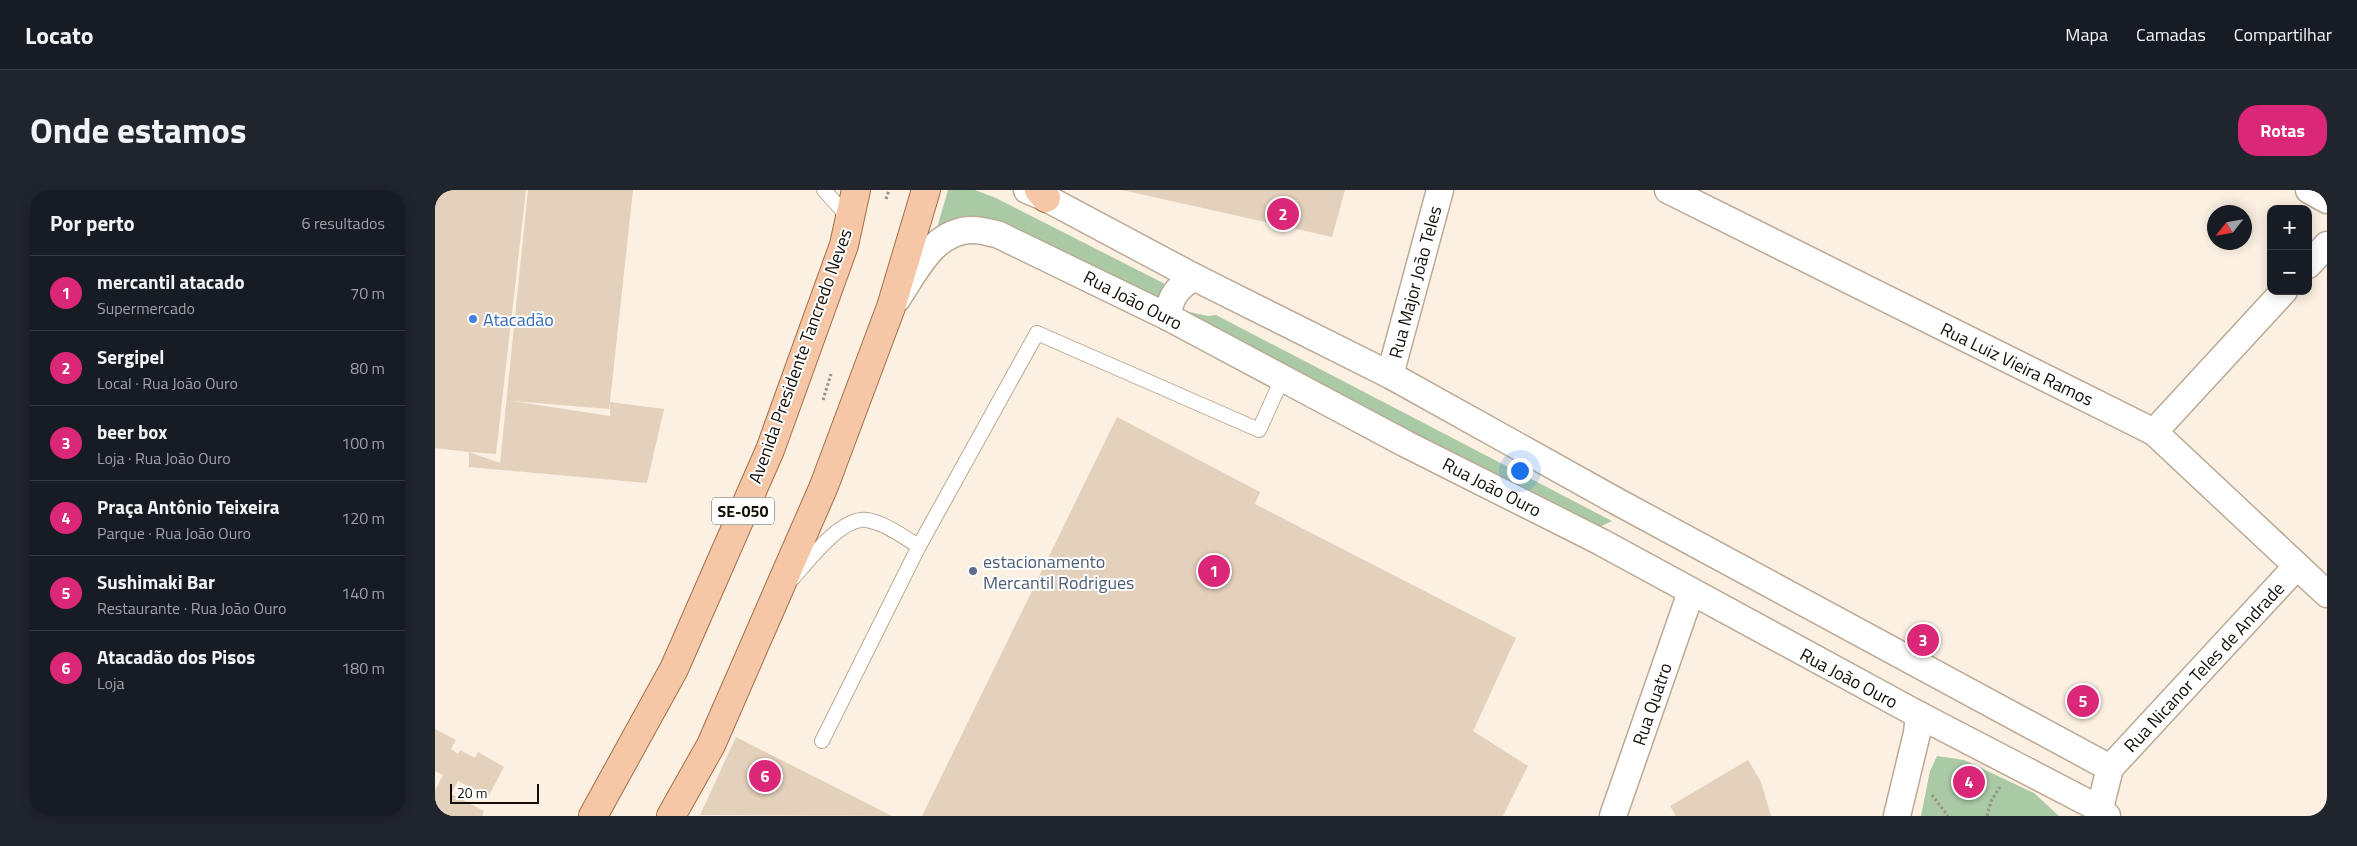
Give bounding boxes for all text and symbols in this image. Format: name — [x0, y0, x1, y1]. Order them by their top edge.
text: Locato — [25, 17, 94, 53]
text: Mapa — [2065, 21, 2108, 48]
text: Camadas — [2136, 21, 2206, 48]
text: Compartilhar — [2234, 21, 2332, 48]
text: Onde estamos — [30, 103, 246, 157]
button: Rotas — [2238, 105, 2327, 156]
pin: 2 — [1267, 195, 1299, 233]
street label: Rua Major João Teles — [1382, 203, 1448, 361]
north arrow — [2207, 205, 2252, 250]
map controls — [2267, 205, 2312, 295]
button: + — [2267, 205, 2312, 250]
text: Por perto — [50, 207, 135, 239]
text: 6 resultados — [301, 211, 385, 235]
street label: Avenida Presidente Tancredo Neves — [741, 225, 859, 487]
button: − — [2267, 250, 2312, 295]
street label: Rua João Ouro — [1079, 264, 1187, 336]
text: mercantil atacado — [97, 267, 245, 296]
text: 1 — [62, 281, 70, 305]
text: 70 m — [350, 281, 385, 305]
text: Supermercado — [97, 296, 195, 320]
place label: Atacadão — [483, 306, 554, 333]
marker: Atacadão — [467, 313, 479, 325]
street label: Rua Luiz Vieira Ramos — [1936, 315, 2098, 413]
text: Sergipel — [97, 342, 164, 371]
text: 2 — [62, 356, 70, 380]
text: 80 m — [350, 356, 385, 380]
text: Local · Rua João Ouro — [97, 371, 238, 395]
text: beer box — [97, 417, 167, 446]
text: 3 — [62, 431, 70, 455]
text: 100 m — [341, 431, 385, 455]
text: Loja · Rua João Ouro — [97, 446, 231, 470]
street label: Rua João Ouro — [1438, 451, 1546, 523]
your location — [1507, 458, 1533, 484]
text: Praça Antônio Teixeira — [97, 492, 279, 521]
road number: SE-050 — [712, 498, 774, 524]
text: 4 — [62, 506, 70, 530]
text: 120 m — [341, 506, 385, 530]
text: Parque · Rua João Ouro — [97, 521, 251, 545]
place label: estacionamento Mercantil Rodrigues — [983, 548, 1134, 596]
pin: 1 — [1198, 552, 1230, 590]
marker: estacionamento Mercantil Rodrigues — [967, 565, 979, 577]
text: Sushimaki Bar — [97, 567, 215, 596]
street label: Rua Nicanor Teles de Andrade — [2117, 576, 2291, 758]
text: 5 — [62, 581, 70, 605]
text: 140 m — [341, 581, 385, 605]
text: Restaurante · Rua João Ouro — [97, 596, 286, 620]
pin: 3 — [1907, 621, 1939, 659]
street label: Rua João Ouro — [1795, 641, 1903, 715]
text: Atacadão dos Pisos — [97, 642, 255, 671]
text: 6 — [62, 656, 70, 680]
text: 180 m — [341, 656, 385, 680]
street label: Rua Quatro — [1625, 659, 1679, 749]
text: Loja — [97, 671, 125, 695]
pin: 5 — [2067, 682, 2099, 720]
pin: 6 — [749, 757, 781, 795]
pin: 4 — [1953, 763, 1985, 801]
scale bar — [450, 781, 539, 804]
text: 20 m — [457, 782, 487, 803]

